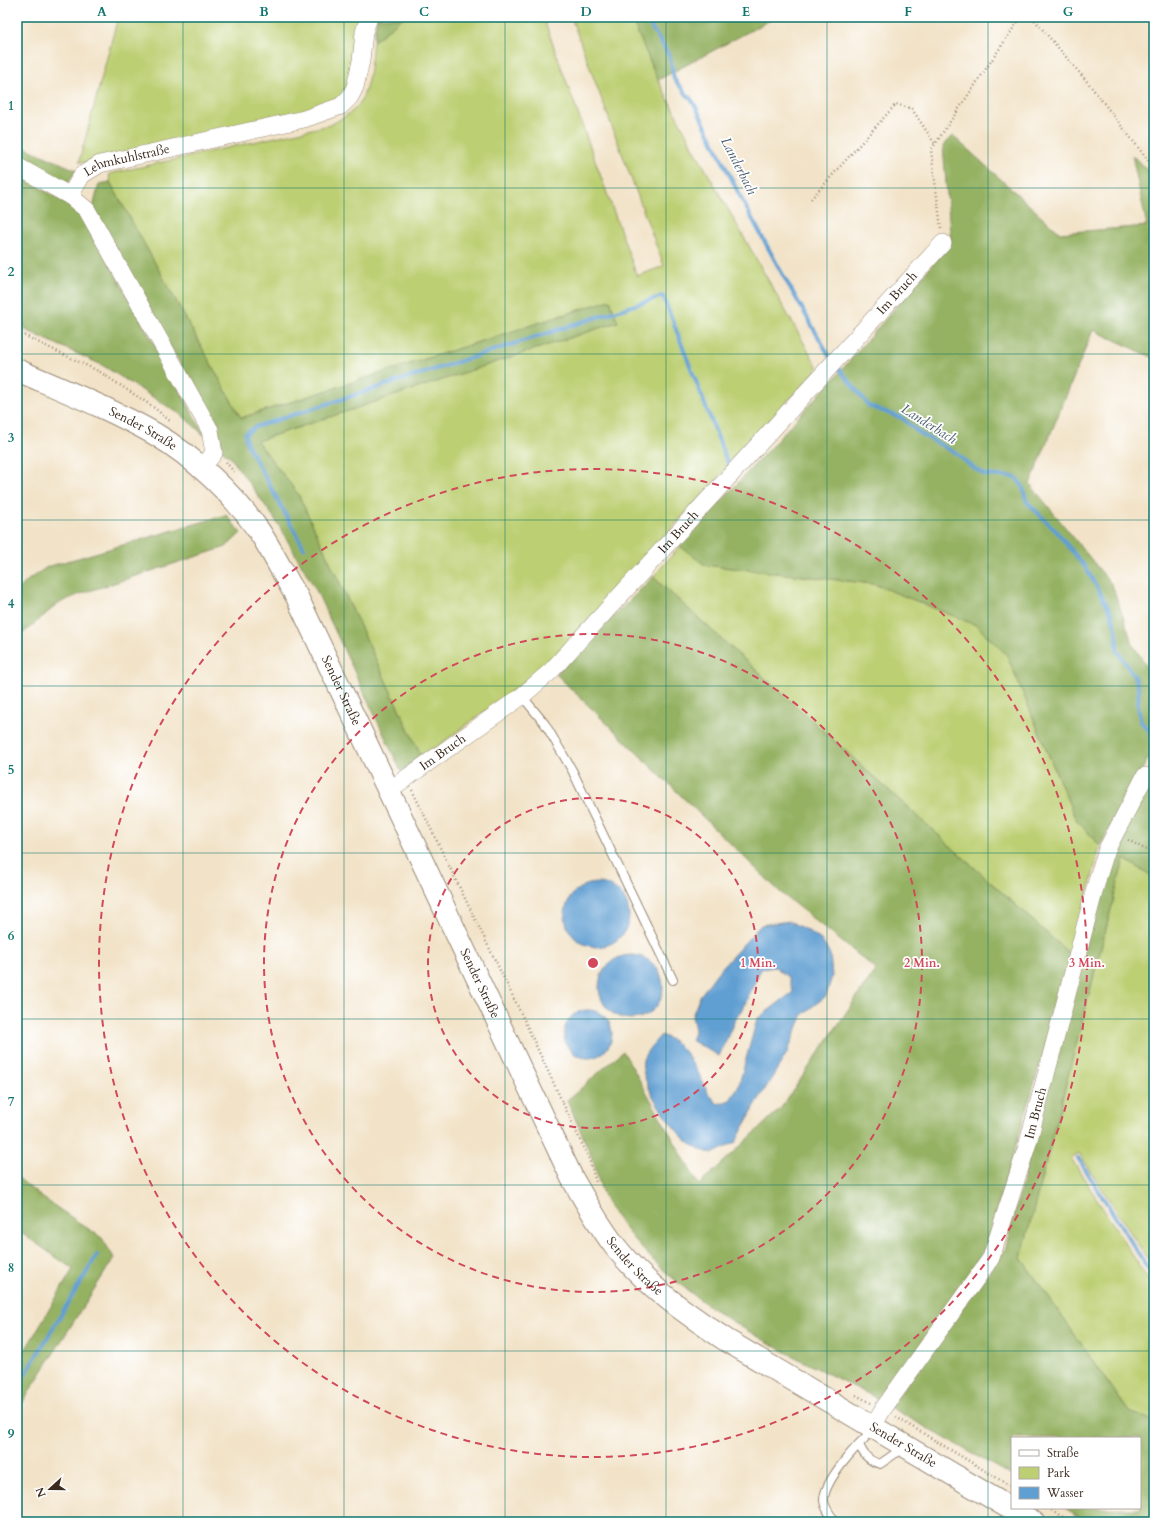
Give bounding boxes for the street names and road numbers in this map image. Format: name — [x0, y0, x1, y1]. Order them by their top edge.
street label: Lehmkuhlstraße — [80, 140, 172, 181]
street label: Im Bruch — [873, 268, 922, 319]
street label: Sender Straße — [106, 403, 181, 455]
street label: Im Bruch — [654, 506, 703, 558]
street label: Sender Straße — [317, 653, 366, 729]
street label: Im Bruch — [416, 730, 469, 775]
street label: Sender Straße — [456, 945, 504, 1021]
street label: Im Bruch — [1020, 1085, 1051, 1141]
street label: Sender Straße — [602, 1233, 667, 1300]
street label: Sender Straße — [866, 1418, 940, 1472]

